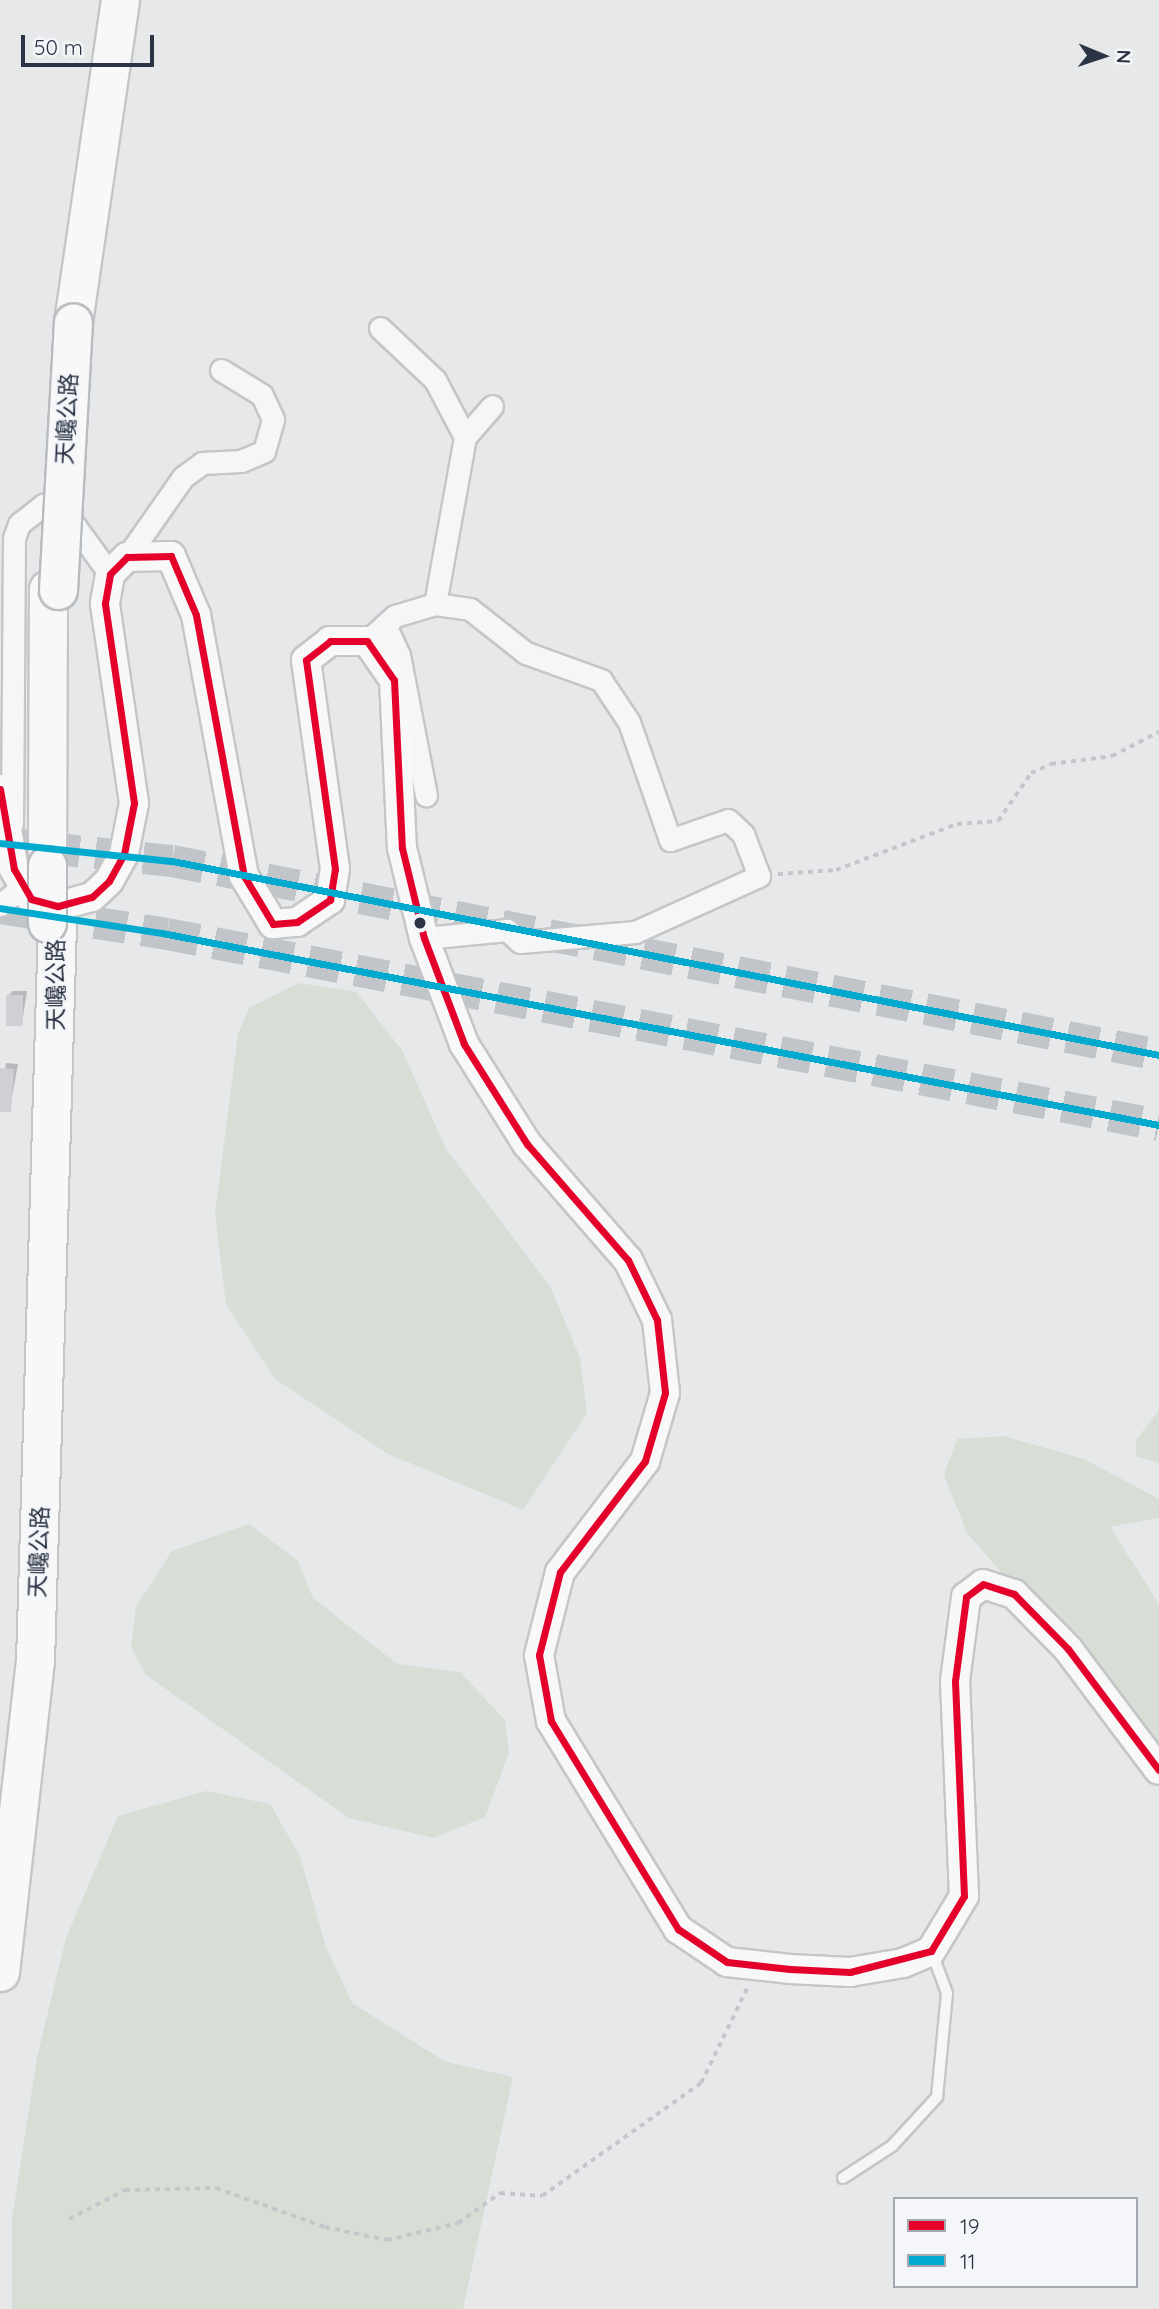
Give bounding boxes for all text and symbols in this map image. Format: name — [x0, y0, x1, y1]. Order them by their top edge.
scale bar — [24, 21, 158, 65]
north arrow — [1068, 21, 1138, 91]
text: 50 m — [34, 34, 83, 60]
text: N — [1112, 49, 1136, 64]
street label: 天巉公路 — [51, 372, 83, 466]
unlabelled marker — [413, 916, 427, 930]
street label: 天巉公路 — [42, 939, 70, 1031]
street label: 天巉公路 — [24, 1506, 54, 1598]
legend — [893, 2197, 1138, 2288]
text: 19 — [960, 2213, 980, 2239]
text: 11 — [960, 2248, 976, 2274]

